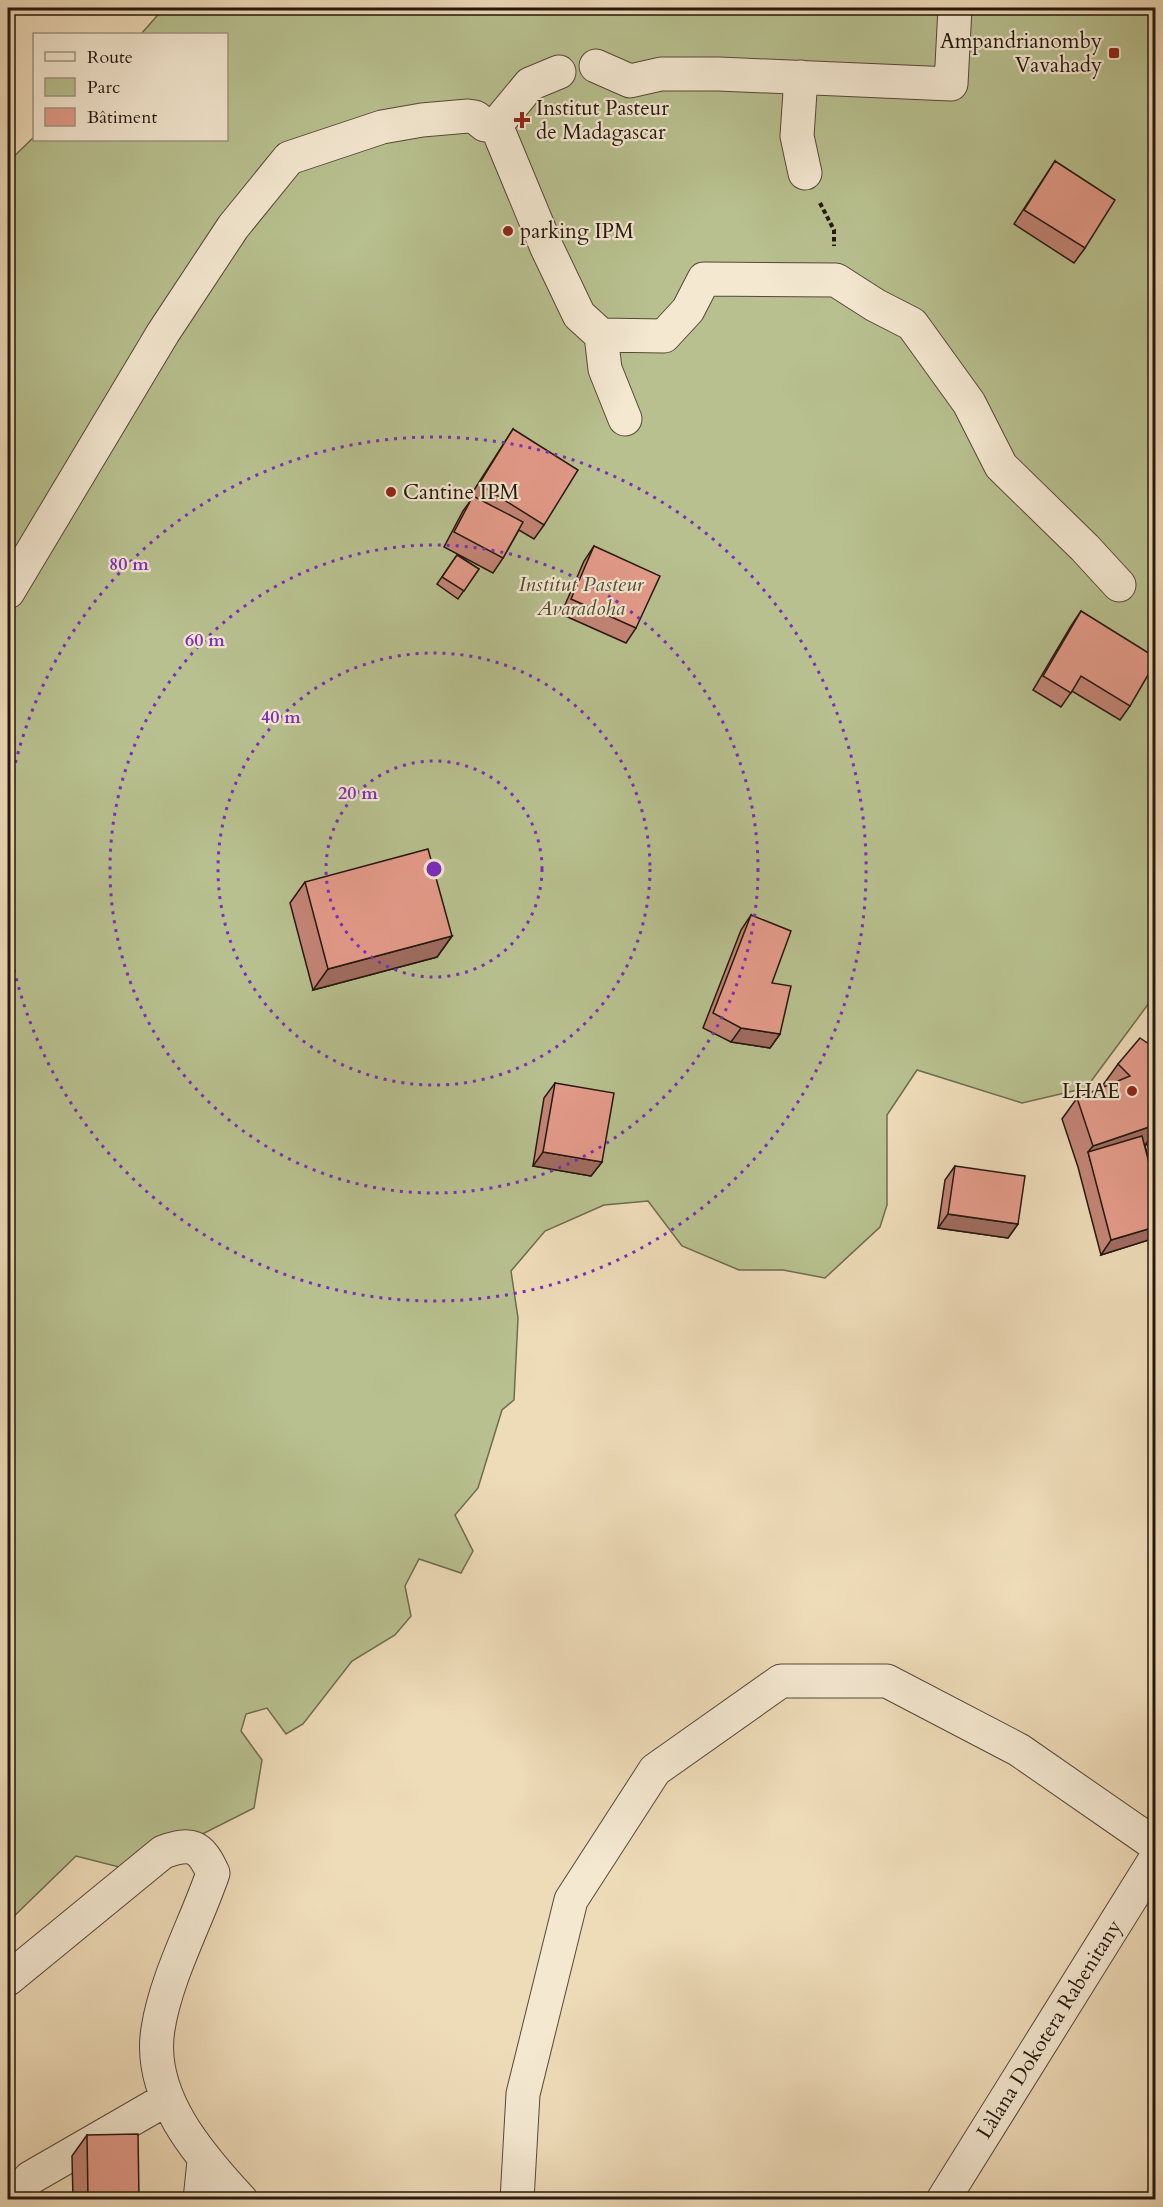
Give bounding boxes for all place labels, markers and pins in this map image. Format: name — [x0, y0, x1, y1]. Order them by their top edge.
place label: Ampandrianomby Vavahady — [940, 27, 1102, 80]
marker: Ampandrianomby Vavahady — [1107, 46, 1121, 60]
place label: Institut Pasteur de Madagascar — [536, 94, 669, 147]
marker: Institut Pasteur de Madagascar — [513, 111, 531, 129]
place label: parking IPM — [520, 217, 634, 246]
marker: parking IPM — [501, 224, 515, 238]
place label: Cantine IPM — [403, 478, 519, 507]
marker: Cantine IPM — [384, 485, 398, 499]
centre of rings — [424, 859, 444, 879]
place label: LHAE — [1062, 1077, 1120, 1106]
marker: LHAE — [1125, 1084, 1139, 1098]

